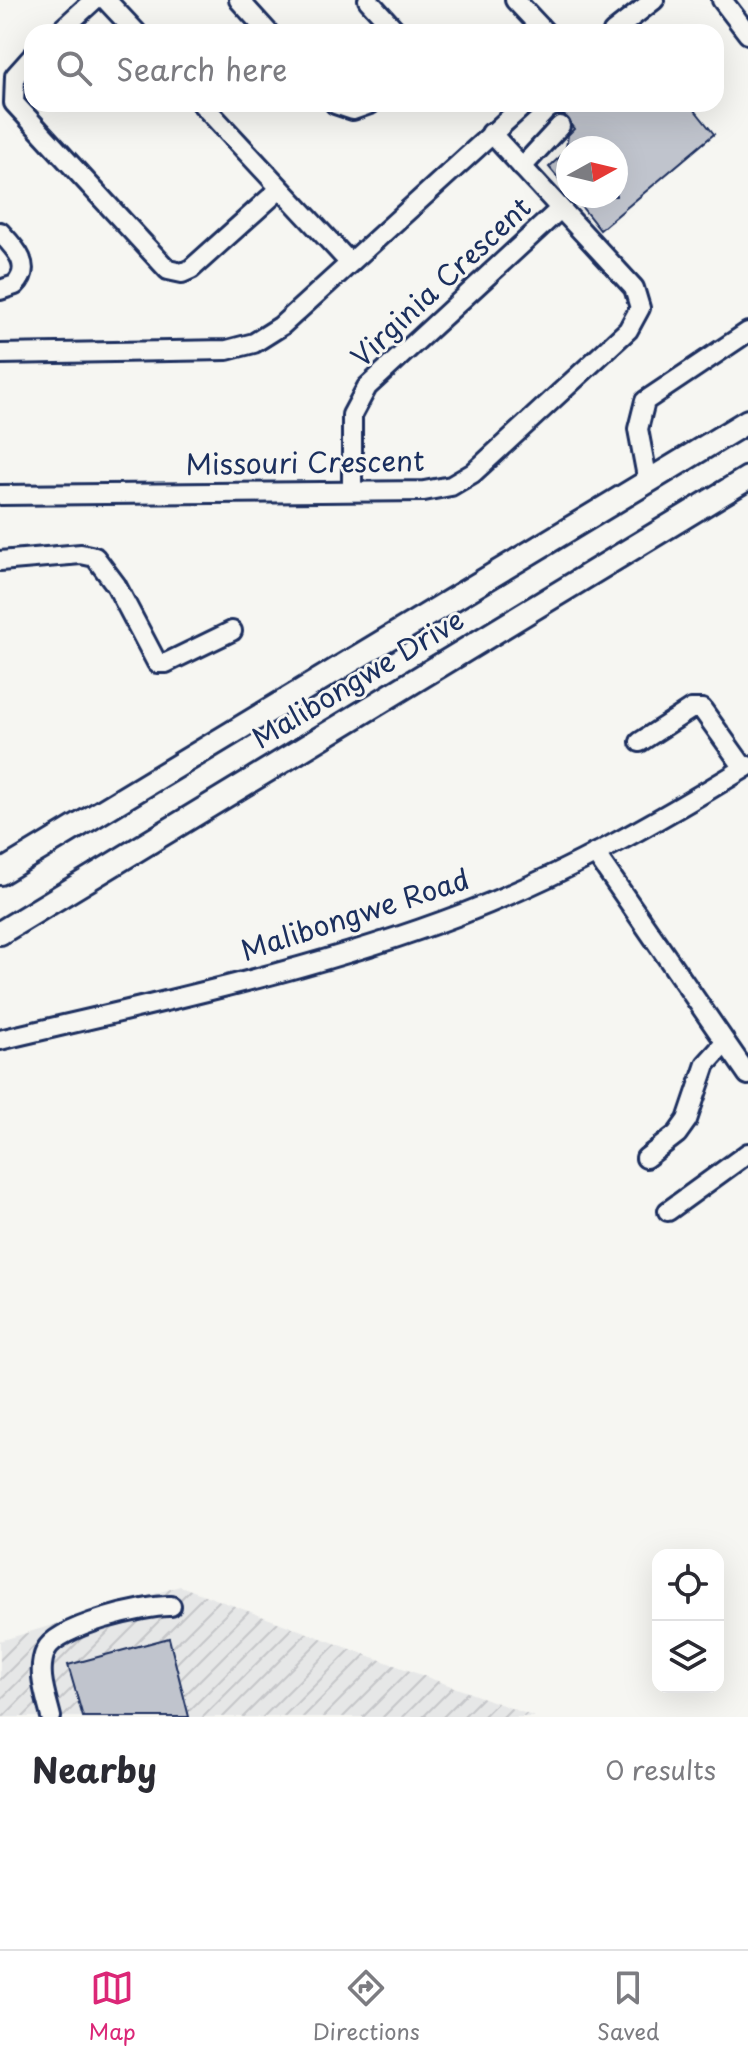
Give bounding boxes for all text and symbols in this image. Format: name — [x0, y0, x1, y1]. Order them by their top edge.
search box — [24, 24, 724, 112]
icon: search — [52, 46, 96, 90]
text: Search here — [116, 46, 288, 91]
north arrow — [556, 136, 628, 208]
street label: Virginia Crescent — [340, 186, 540, 376]
street label: Missouri Crescent — [185, 438, 425, 485]
street label: Malibongwe Drive — [243, 597, 471, 758]
street label: Malibongwe Road — [235, 856, 474, 971]
map controls — [652, 1549, 724, 1693]
button: locate — [652, 1549, 724, 1621]
button: layers — [652, 1621, 724, 1693]
text: Nearby — [32, 1743, 157, 1795]
text: 0 results — [605, 1750, 716, 1789]
tab: Map — [89, 1966, 136, 2047]
tab: Directions — [313, 1966, 420, 2047]
tab: Saved — [597, 1966, 659, 2047]

